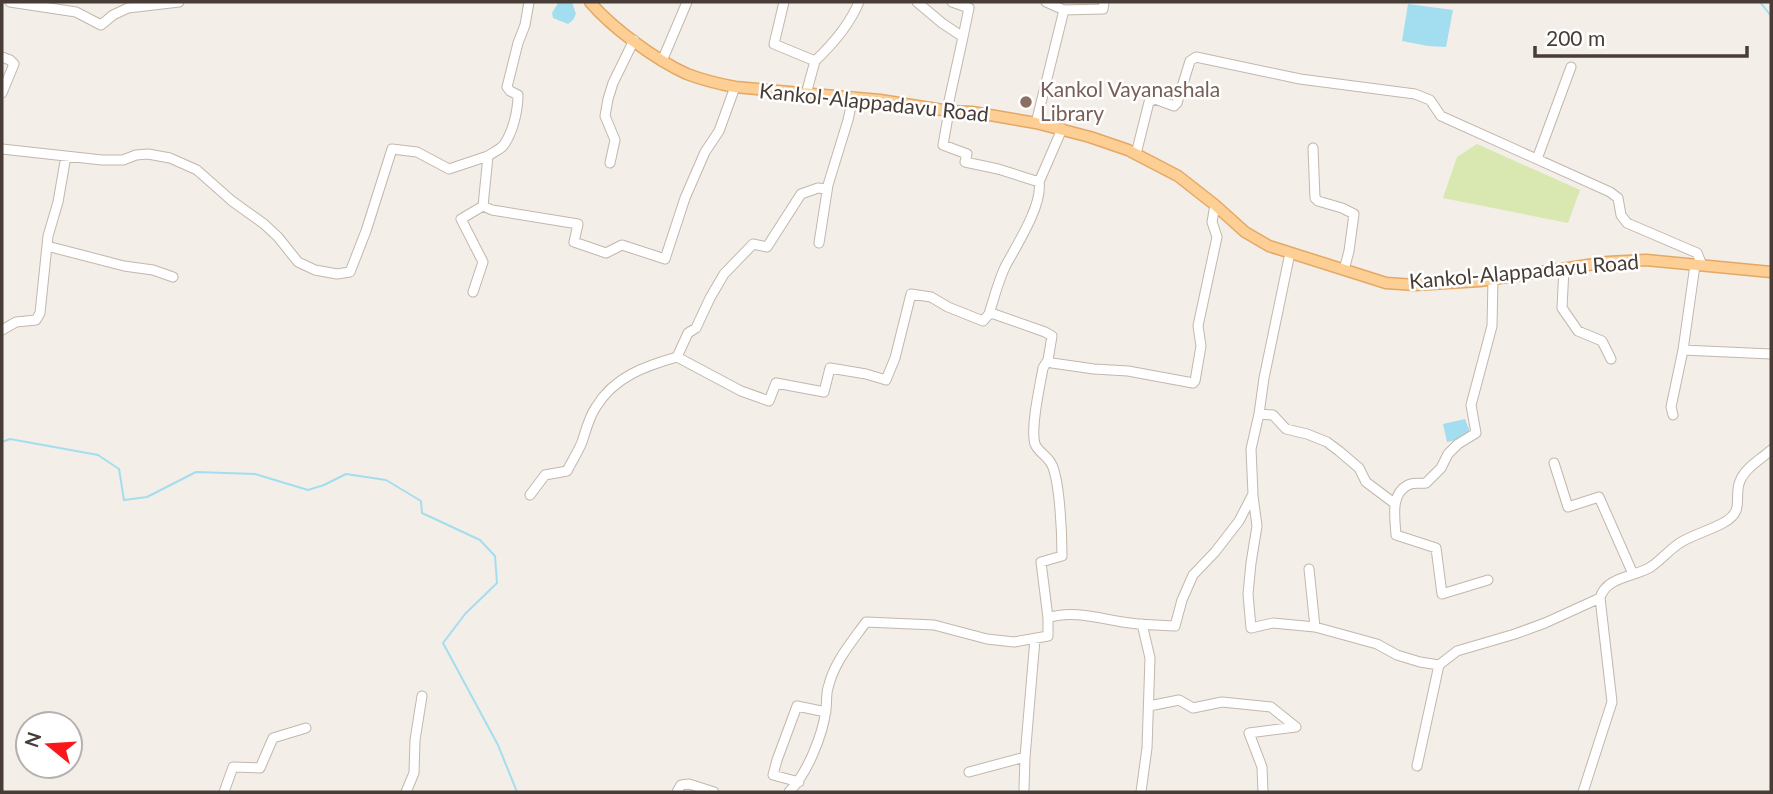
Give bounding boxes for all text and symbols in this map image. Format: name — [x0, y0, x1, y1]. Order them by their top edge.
scale bar — [1535, 14, 1747, 58]
text: 200 m — [1546, 25, 1605, 50]
place label: Kankol Vayanashala Library — [1040, 76, 1220, 125]
street label: Kankol-Alappadavu Road — [758, 77, 990, 126]
marker: Kankol Vayanashala Library — [1018, 94, 1034, 110]
street label: Kankol-Alappadavu Road — [1408, 248, 1640, 293]
north arrow — [14, 710, 84, 780]
text: N — [19, 729, 46, 750]

